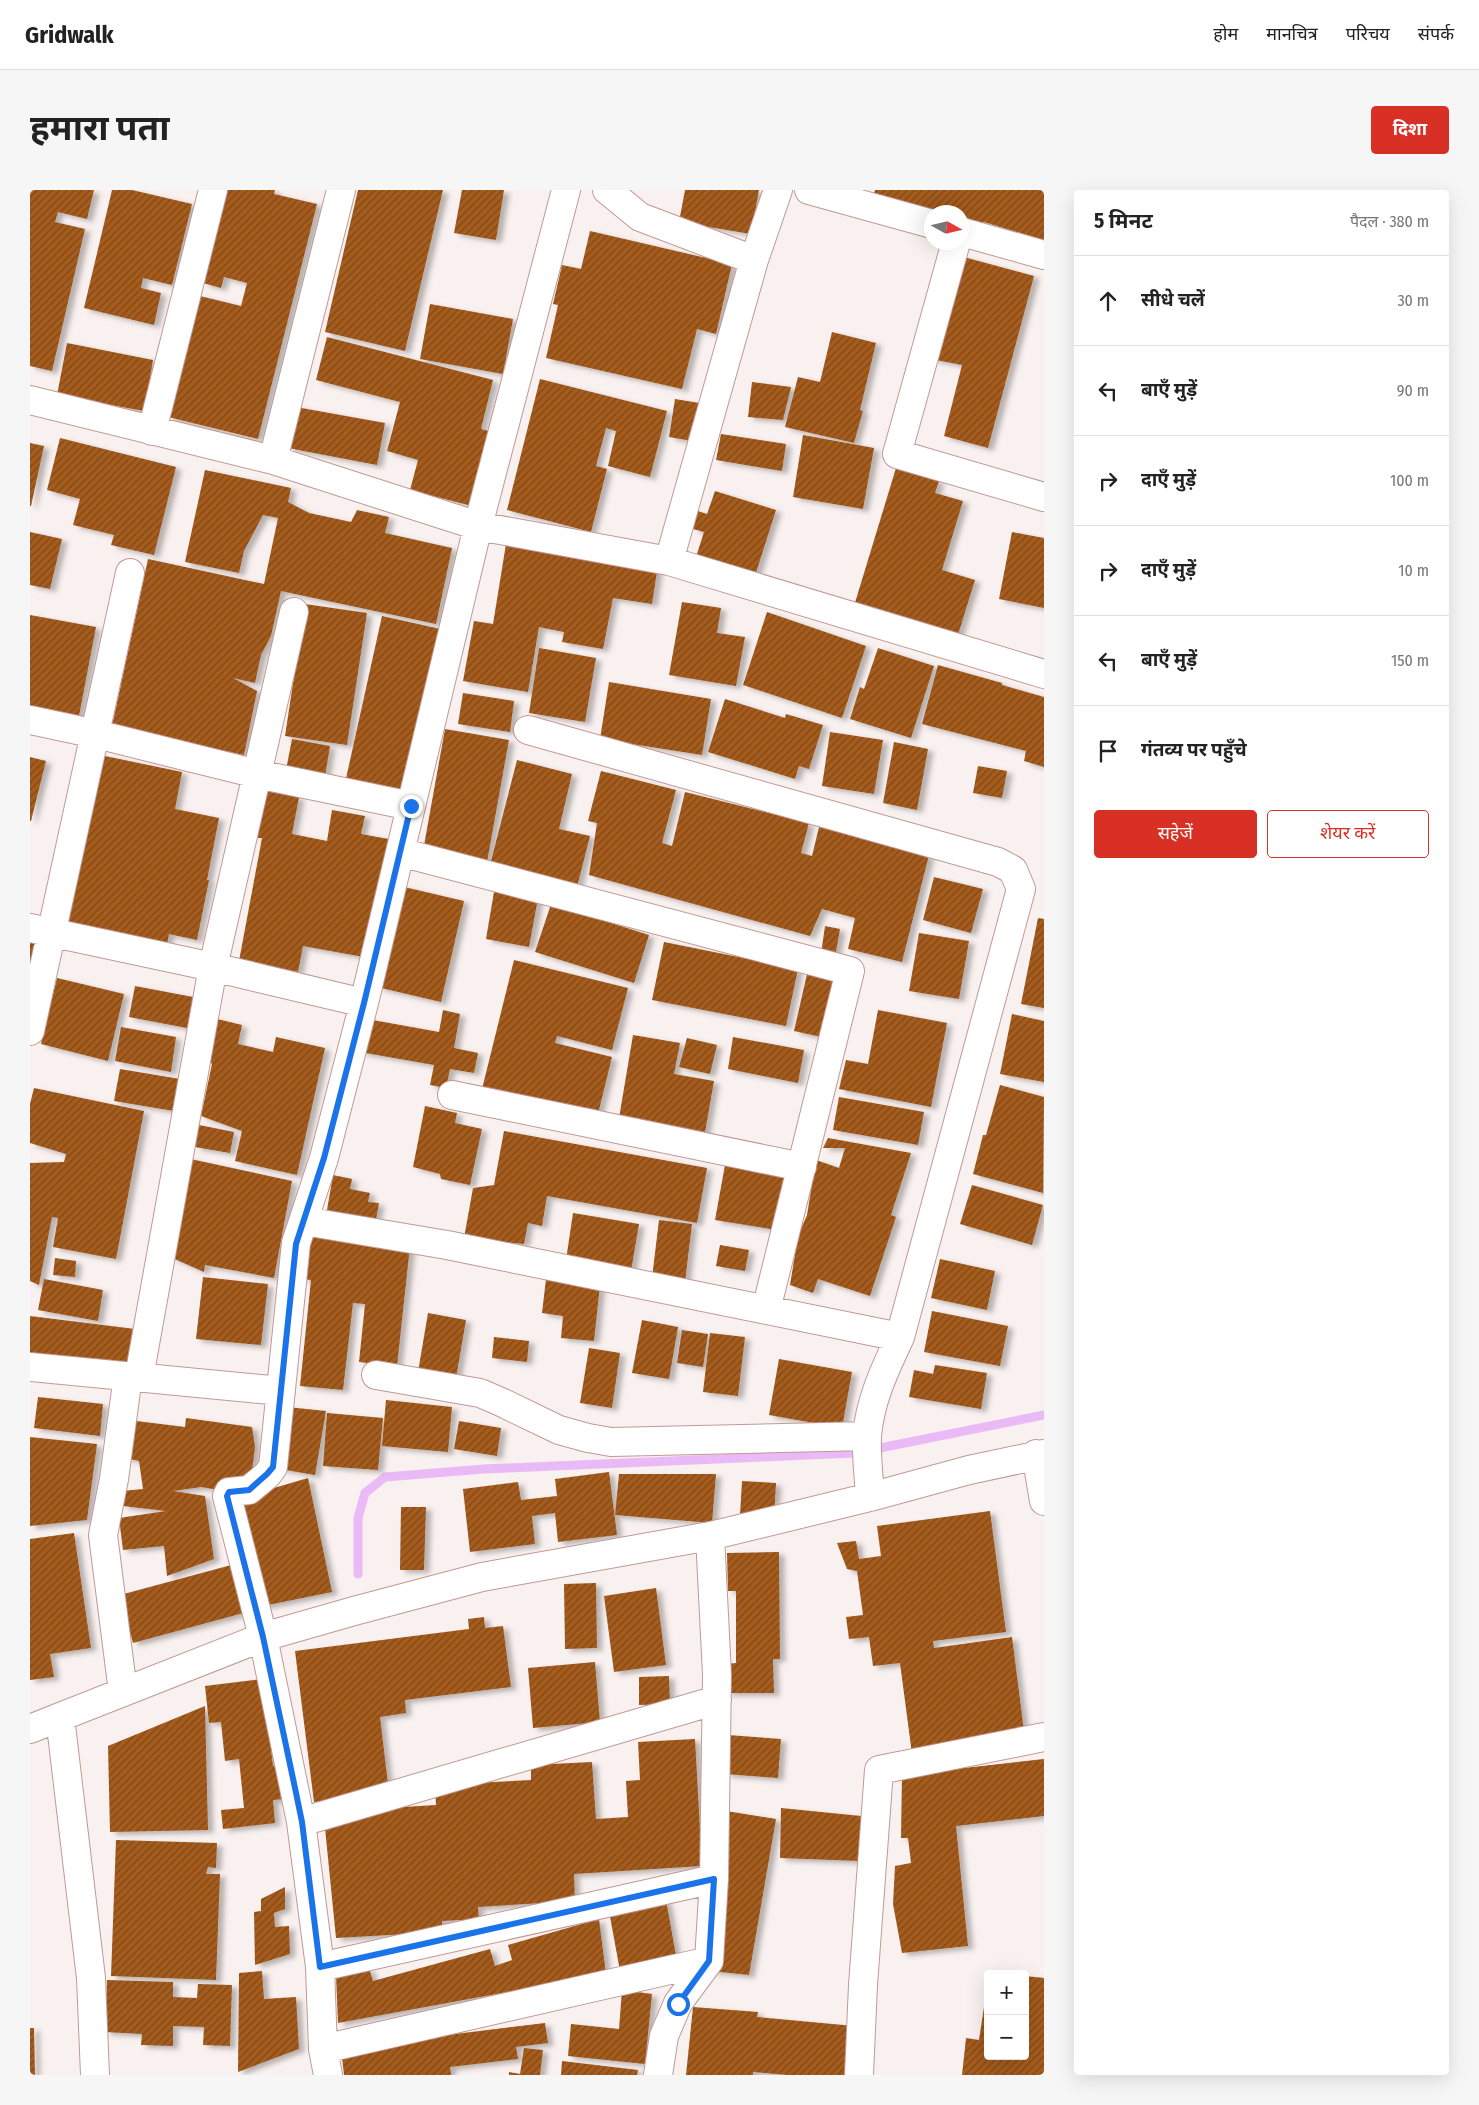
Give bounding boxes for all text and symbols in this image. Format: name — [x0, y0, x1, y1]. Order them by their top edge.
text: Gridwalk — [25, 21, 114, 49]
text: होम — [1213, 23, 1238, 45]
text: मानचित्र — [1266, 23, 1318, 45]
text: परिचय — [1346, 23, 1390, 45]
text: संपर्क — [1418, 23, 1454, 45]
button: दिशा — [1371, 106, 1449, 154]
text: हमारा पता — [30, 107, 169, 149]
north arrow — [924, 205, 969, 250]
text: 5 मिनट — [1094, 208, 1153, 234]
text: पैदल · 380 m — [1350, 212, 1429, 231]
icon: ahead — [1094, 287, 1122, 315]
text: सीधे चलें — [1141, 288, 1205, 311]
text: 30 m — [1397, 291, 1429, 310]
icon: left — [1094, 377, 1122, 405]
text: बाएँ मुड़ें — [1141, 378, 1197, 401]
text: 90 m — [1397, 381, 1429, 400]
icon: right — [1094, 467, 1122, 495]
text: दाएँ मुड़ें — [1141, 468, 1196, 491]
text: 100 m — [1390, 471, 1429, 490]
icon: right — [1094, 557, 1122, 585]
text: दाएँ मुड़ें — [1141, 558, 1196, 581]
text: 10 m — [1398, 561, 1429, 580]
icon: left — [1094, 647, 1122, 675]
text: बाएँ मुड़ें — [1141, 648, 1197, 671]
text: 150 m — [1391, 651, 1429, 670]
icon: arrive — [1094, 737, 1122, 765]
text: गंतव्य पर पहुँचे — [1141, 738, 1247, 761]
route end — [400, 795, 423, 818]
button: सहेजें — [1094, 810, 1257, 858]
button: शेयर करें — [1267, 810, 1429, 858]
map controls — [984, 1970, 1029, 2060]
button: + — [984, 1970, 1029, 2015]
route start — [667, 1993, 690, 2016]
button: − — [984, 2015, 1029, 2060]

